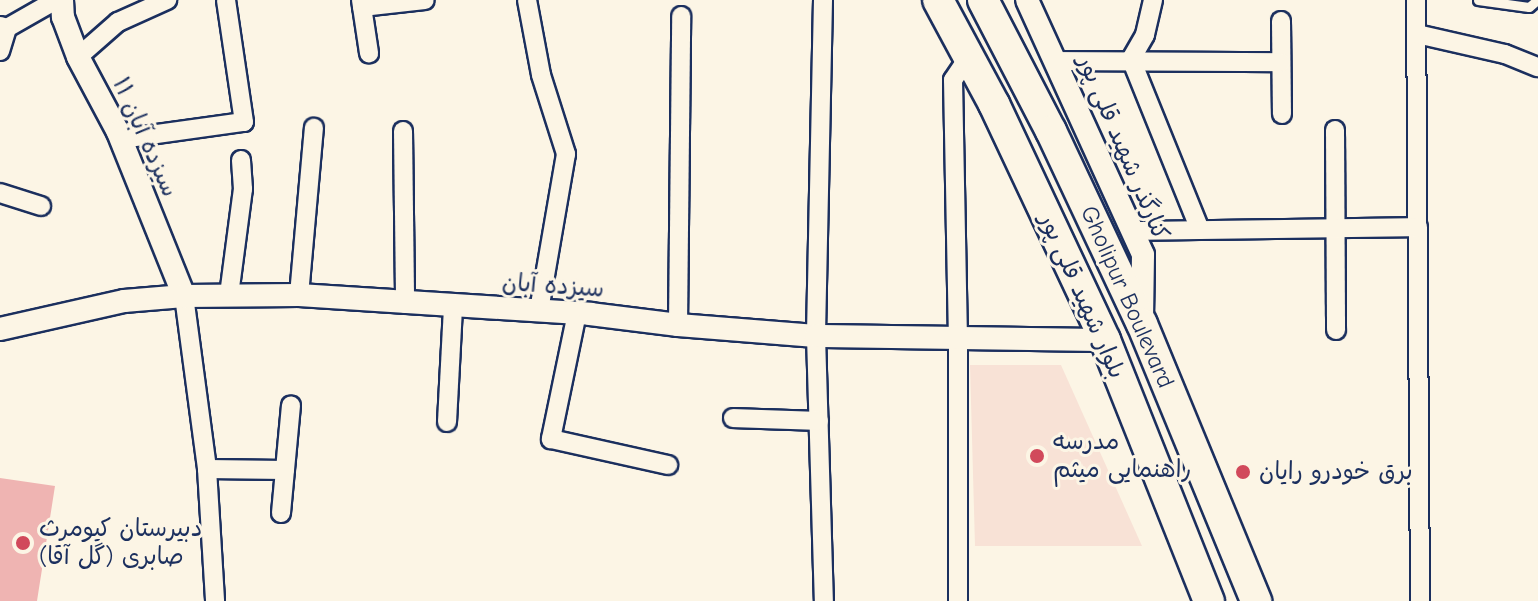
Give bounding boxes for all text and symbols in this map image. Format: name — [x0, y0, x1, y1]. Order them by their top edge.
street label: کنارگذر شهید قلی پور — [1071, 51, 1175, 245]
street label: سیزده آبان ۱۱ — [106, 73, 184, 201]
street label: Gholipur Boulevard — [1074, 201, 1180, 393]
street label: بلوار شهید قلی پور — [1033, 209, 1131, 383]
street label: سیزده آبان — [501, 268, 605, 304]
place label: مدرسه راهنمایی میثم — [1053, 428, 1191, 484]
marker: مدرسه راهنمایی میثم — [1028, 447, 1046, 465]
place label: برق خودرو رایان — [1259, 458, 1413, 486]
marker: برق خودرو رایان — [1234, 463, 1252, 481]
place label: دبیرستان کیومرث صابری (گل آقا) — [39, 515, 202, 571]
marker: دبیرستان کیومرث صابری (گل آقا) — [14, 534, 32, 552]

